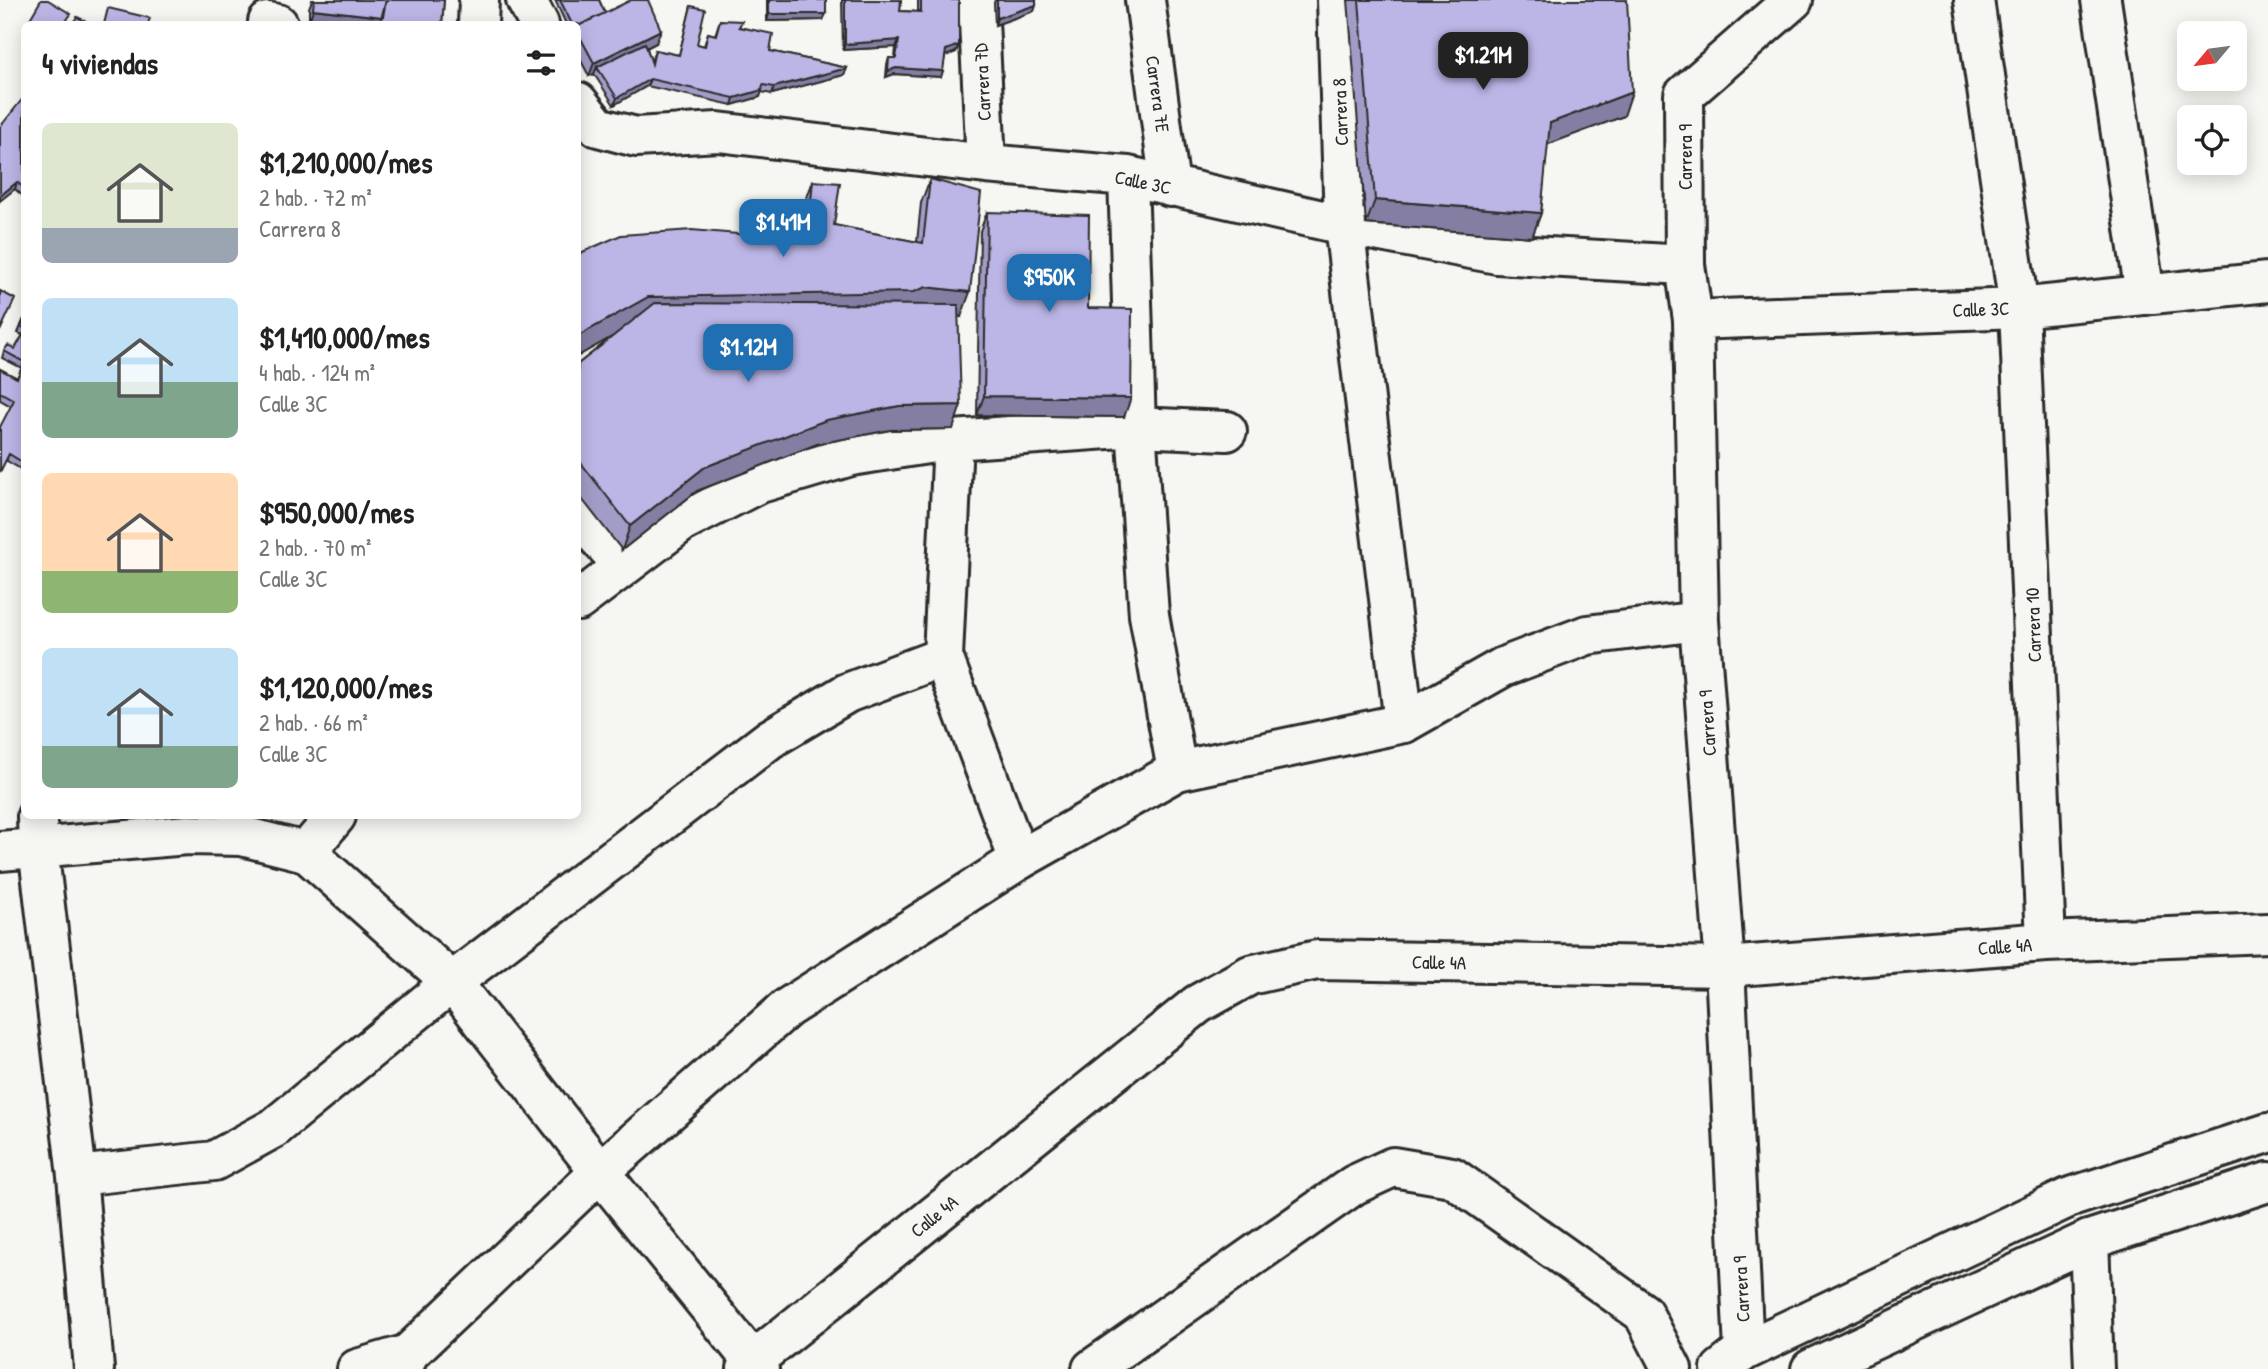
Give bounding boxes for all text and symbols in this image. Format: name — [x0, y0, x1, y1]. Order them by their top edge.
north arrow — [2177, 21, 2247, 91]
map controls — [2177, 21, 2247, 175]
pin: $1.21M — [1426, 32, 1540, 92]
text: $1.21M — [1454, 39, 1512, 70]
text: 4 viviendas — [42, 43, 158, 83]
street label: Carrera 7D — [967, 43, 997, 121]
icon: filters — [522, 44, 560, 82]
street label: Carrera 7E — [1140, 54, 1176, 135]
street label: Carrera 8 — [1326, 78, 1354, 146]
button: locate — [2177, 105, 2247, 175]
street label: Carrera 9 — [1672, 124, 1698, 190]
text: $1,210,000/mes — [259, 142, 433, 182]
icon: home — [98, 151, 182, 235]
street label: Calle 3C — [1112, 163, 1174, 201]
text: 2 hab. · 72 m² — [259, 182, 372, 213]
pin: $1.41M — [726, 200, 840, 259]
text: $1.41M — [755, 206, 811, 237]
text: Carrera 8 — [259, 213, 341, 244]
pin: $950K — [1000, 254, 1098, 314]
text: $950K — [1023, 261, 1075, 292]
street label: Calle 3C — [1952, 295, 2010, 323]
text: $1,410,000/mes — [259, 317, 430, 357]
pin: $1.12M — [691, 324, 805, 384]
icon: home — [98, 326, 182, 410]
text: $1.12M — [719, 331, 777, 362]
text: 4 hab. · 124 m² — [259, 357, 375, 388]
text: Calle 3C — [259, 388, 328, 419]
text: $950,000/mes — [259, 492, 414, 532]
icon: home — [98, 501, 182, 585]
text: 2 hab. · 70 m² — [259, 532, 371, 563]
text: Calle 3C — [259, 563, 328, 594]
street label: Carrera 10 — [2019, 587, 2047, 663]
text: $1,120,000/mes — [259, 667, 433, 707]
icon: home — [98, 676, 182, 760]
street label: Carrera 9 — [1692, 689, 1722, 757]
text: 2 hab. · 66 m² — [259, 707, 368, 738]
text: Calle 3C — [259, 738, 328, 769]
street label: Calle 4A — [1977, 931, 2033, 961]
street label: Calle 4A — [1412, 949, 1466, 975]
street label: Calle 4A — [905, 1189, 963, 1243]
street label: Carrera 9 — [1726, 1255, 1756, 1323]

